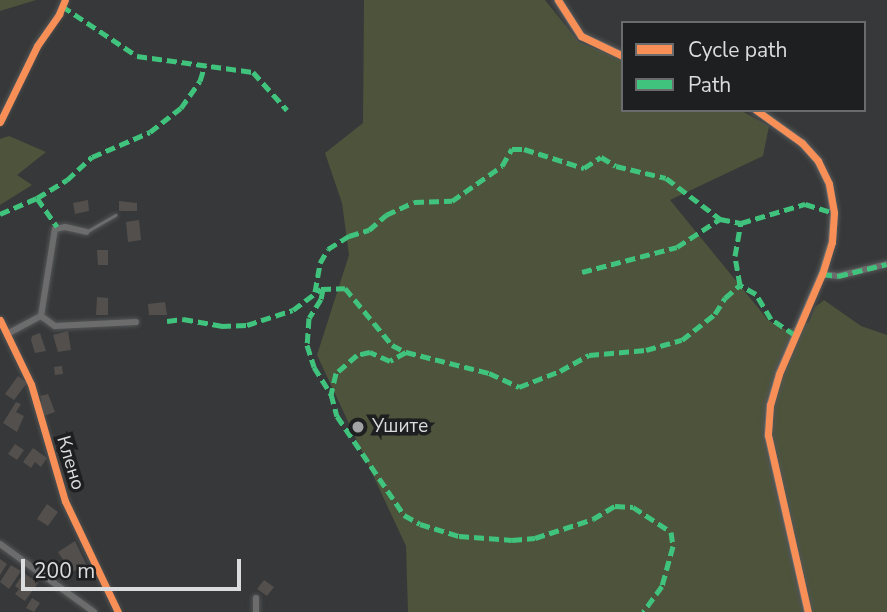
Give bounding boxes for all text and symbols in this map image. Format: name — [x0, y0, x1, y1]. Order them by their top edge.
legend — [621, 21, 866, 112]
text: Cycle path — [688, 36, 787, 64]
text: Path — [688, 71, 731, 99]
place label: Ушите — [372, 416, 428, 438]
marker: Ушите — [350, 419, 366, 435]
street label: Клено — [51, 433, 89, 493]
scale bar — [24, 546, 245, 590]
text: 200 m — [34, 557, 95, 585]

